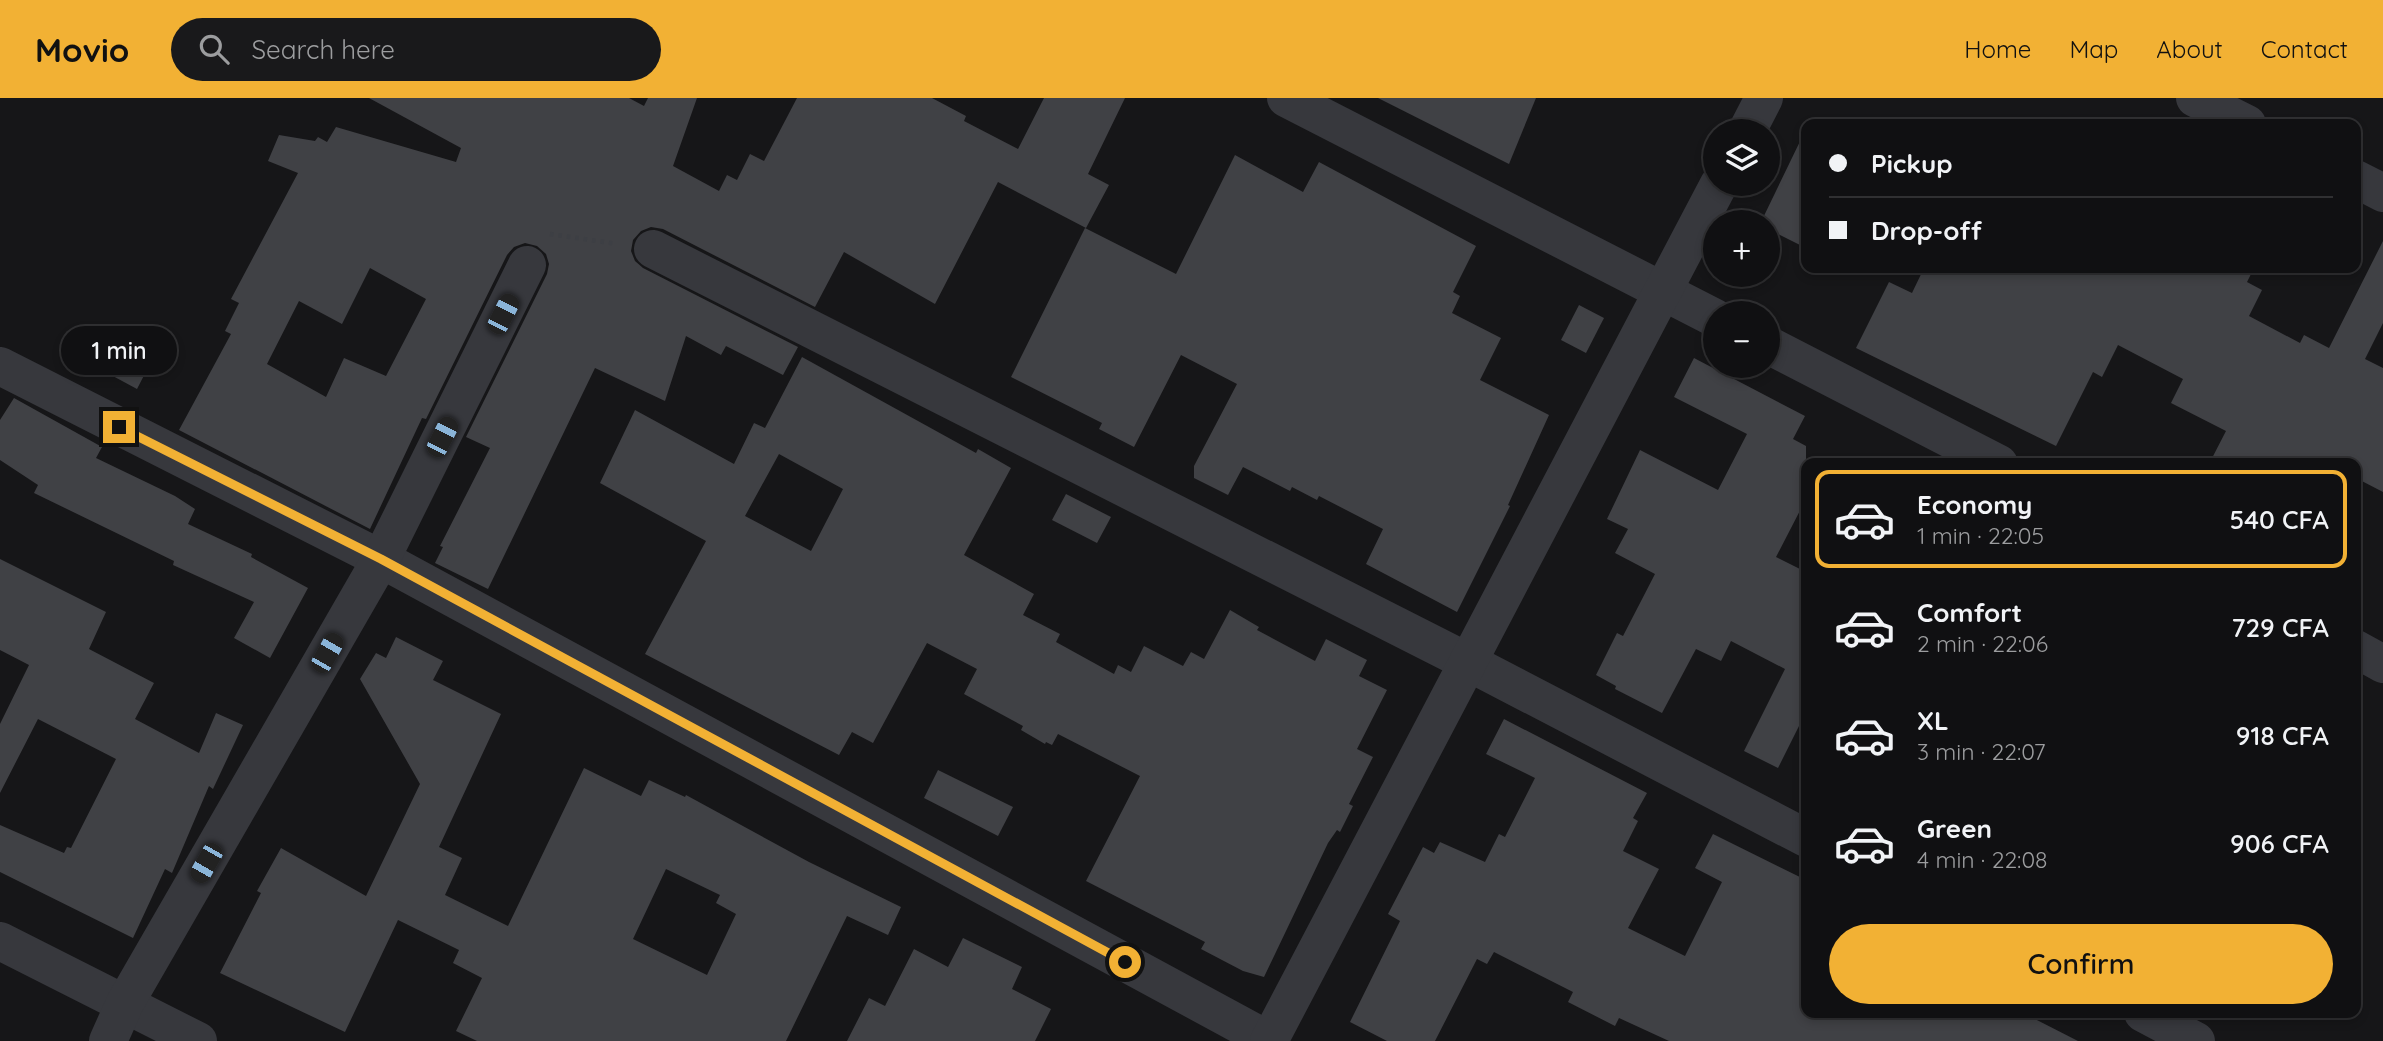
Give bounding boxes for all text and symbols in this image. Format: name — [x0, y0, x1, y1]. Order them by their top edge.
search box — [171, 18, 661, 81]
text: Movio — [35, 29, 129, 70]
icon: search — [195, 30, 233, 68]
text: Search here — [251, 33, 395, 66]
text: Home — [1964, 34, 2031, 64]
text: Map — [2069, 34, 2118, 64]
text: About — [2156, 34, 2223, 64]
text: Contact — [2261, 34, 2348, 64]
map controls — [1703, 119, 1780, 378]
button: layers — [1703, 119, 1780, 196]
text: Pickup — [1871, 147, 1953, 180]
button: + — [1703, 210, 1780, 287]
text: Drop-off — [1871, 214, 1982, 247]
car — [485, 291, 522, 337]
button: − — [1703, 301, 1780, 378]
callout: 1 min — [61, 326, 177, 374]
text: 1 min — [91, 336, 147, 365]
route end — [103, 411, 135, 443]
car — [424, 414, 461, 460]
icon: car — [1833, 488, 1896, 551]
text: Economy — [1917, 488, 2032, 521]
text: 540 CFA — [2229, 503, 2329, 536]
text: 1 min · 22:05 — [1917, 521, 2044, 550]
icon: car — [1833, 596, 1896, 659]
text: Comfort — [1917, 596, 2022, 629]
text: 729 CFA — [2231, 611, 2329, 644]
text: 2 min · 22:06 — [1917, 629, 2048, 658]
car — [308, 630, 347, 676]
icon: car — [1833, 704, 1896, 767]
text: XL — [1917, 704, 1949, 737]
text: 918 CFA — [2236, 719, 2329, 752]
text: 3 min · 22:07 — [1917, 737, 2046, 766]
icon: car — [1833, 812, 1896, 875]
text: Green — [1917, 812, 1992, 845]
text: 906 CFA — [2230, 827, 2329, 860]
car — [187, 840, 226, 886]
text: 4 min · 22:08 — [1917, 845, 2048, 874]
button: Confirm — [1829, 924, 2333, 1004]
route start — [1109, 946, 1141, 978]

